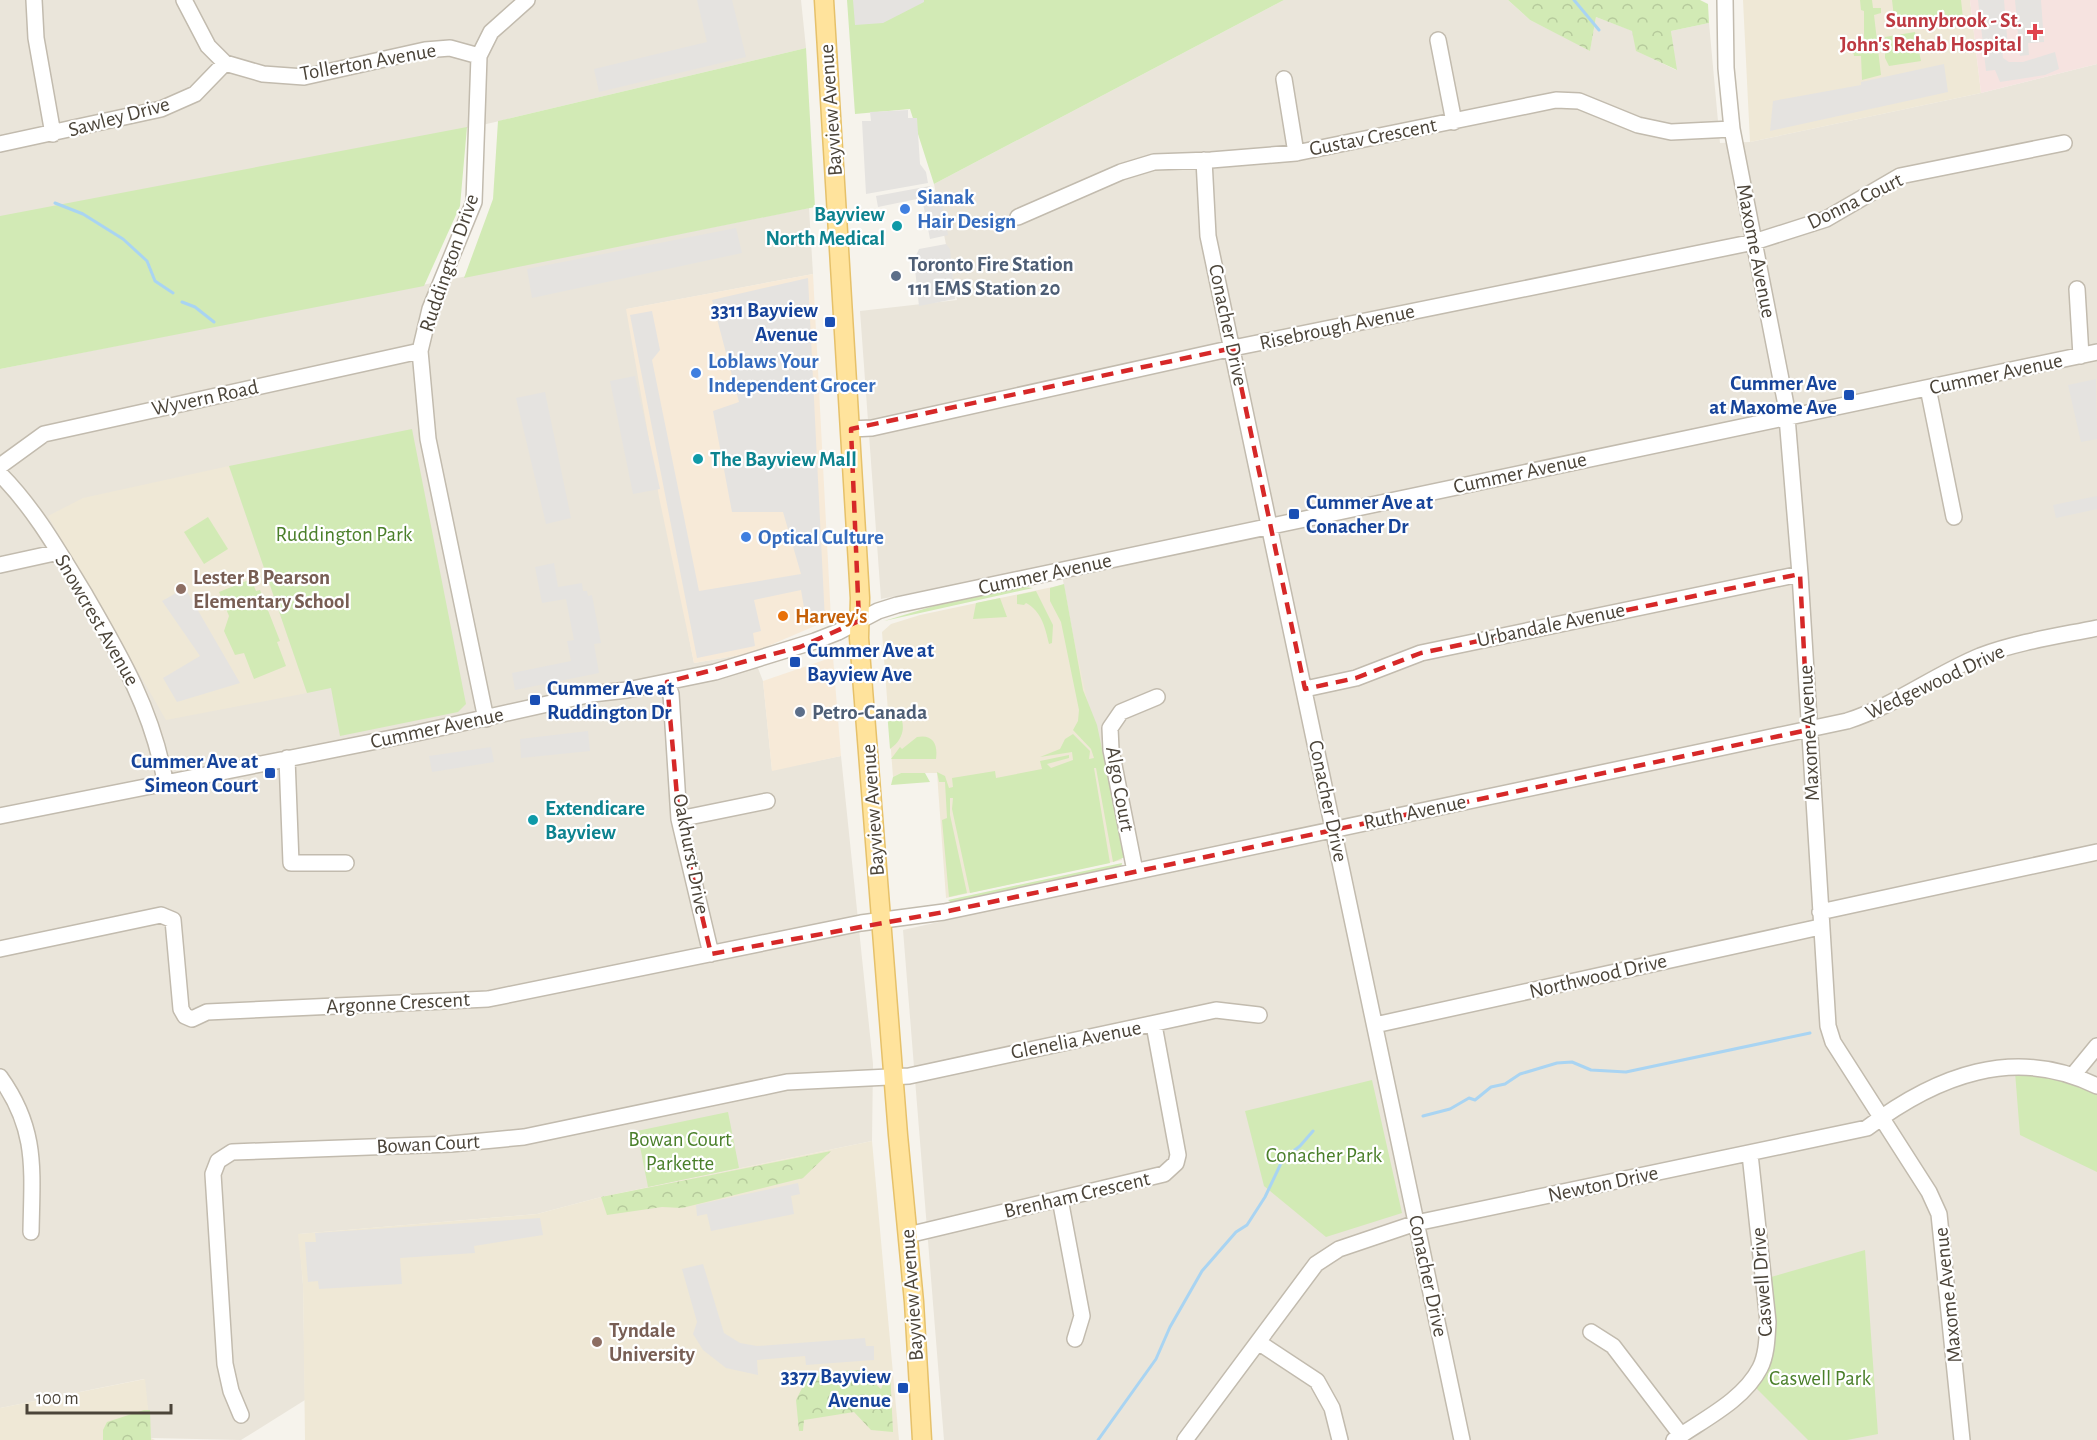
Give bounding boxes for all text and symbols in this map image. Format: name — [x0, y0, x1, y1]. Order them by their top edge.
place label: Sunnybrook - St. John's Rehab Hospital — [1840, 10, 2022, 55]
marker: Sunnybrook - St. John's Rehab Hospital — [2026, 23, 2044, 41]
street label: Tollerton Avenue — [298, 40, 438, 84]
street label: Bayview Avenue — [816, 43, 846, 177]
street label: Sawley Drive — [66, 93, 172, 141]
street label: Gustav Crescent — [1308, 114, 1439, 160]
street label: Donna Court — [1804, 169, 1906, 233]
street label: Maxome Avenue — [1733, 182, 1779, 320]
place label: Sianak Hair Design — [917, 187, 1016, 232]
street label: Ruddington Drive — [416, 191, 482, 335]
marker: Sianak Hair Design — [898, 202, 912, 216]
place label: Bayview North Medical — [765, 204, 885, 249]
marker: Bayview North Medical — [890, 219, 904, 233]
place label: Toronto Fire Station 111 EMS Station 20 — [908, 254, 1074, 299]
street label: Conacher Drive — [1205, 262, 1251, 388]
marker: Toronto Fire Station 111 EMS Station 20 — [889, 269, 903, 283]
place label: 3311 Bayview Avenue — [711, 300, 818, 345]
street label: Risebrough Avenue — [1257, 300, 1417, 354]
marker: 3311 Bayview Avenue — [823, 315, 837, 329]
street label: Cummer Avenue — [1927, 350, 2065, 398]
place label: Loblaws Your Independent Grocer — [708, 351, 876, 396]
marker: Loblaws Your Independent Grocer — [689, 366, 703, 380]
place label: Cummer Ave at Maxome Ave — [1709, 373, 1837, 418]
street label: Wyvern Road — [150, 376, 260, 420]
marker: Cummer Ave at Maxome Ave — [1842, 388, 1856, 402]
place label: The Bayview Mall — [710, 449, 857, 470]
street label: Cummer Avenue — [1451, 449, 1589, 497]
marker: The Bayview Mall — [691, 452, 705, 466]
place label: Cummer Ave at Conacher Dr — [1306, 492, 1433, 537]
marker: Cummer Ave at Conacher Dr — [1287, 507, 1301, 521]
park label: Ruddington Park — [276, 524, 413, 545]
place label: Optical Culture — [758, 527, 884, 548]
marker: Optical Culture — [739, 530, 753, 544]
street label: Cummer Avenue — [976, 550, 1114, 598]
street label: Snowcrest Avenue — [51, 551, 143, 689]
place label: Lester B Pearson Elementary School — [193, 567, 350, 612]
marker: Lester B Pearson Elementary School — [174, 582, 188, 596]
street label: Urbandale Avenue — [1475, 599, 1627, 651]
place label: Harvey's — [795, 606, 867, 627]
marker: Harvey's — [776, 609, 790, 623]
place label: Cummer Ave at Bayview Ave — [807, 640, 934, 685]
street label: Wedgewood Drive — [1862, 641, 2008, 723]
marker: Cummer Ave at Bayview Ave — [788, 655, 802, 669]
street label: Maxome Avenue — [1795, 664, 1823, 802]
place label: Cummer Ave at Ruddington Dr — [547, 678, 674, 723]
marker: Cummer Ave at Ruddington Dr — [528, 693, 542, 707]
place label: Petro-Canada — [812, 702, 927, 723]
street label: Cummer Avenue — [368, 704, 506, 752]
marker: Petro-Canada — [793, 705, 807, 719]
street label: Conacher Drive — [1305, 738, 1351, 864]
street label: Bayview Avenue — [858, 743, 888, 877]
street label: Algo Court — [1102, 745, 1138, 834]
place label: Cummer Ave at Simeon Court — [131, 751, 258, 796]
marker: Cummer Ave at Simeon Court — [263, 766, 277, 780]
street label: Ruth Avenue — [1362, 791, 1468, 833]
street label: Oakhurst Drive — [669, 792, 713, 916]
place label: Extendicare Bayview — [545, 798, 645, 843]
marker: Extendicare Bayview — [526, 813, 540, 827]
street label: Northwood Drive — [1527, 950, 1669, 1002]
street label: Argonne Crescent — [326, 989, 471, 1017]
street label: Glenelia Avenue — [1009, 1017, 1143, 1063]
park label: Bowan Court Parkette — [628, 1129, 732, 1174]
street label: Bowan Court — [376, 1131, 481, 1157]
park label: Conacher Park — [1266, 1145, 1383, 1166]
street label: Newton Drive — [1546, 1162, 1660, 1206]
street label: Brenham Crescent — [1002, 1168, 1152, 1222]
street label: Conacher Drive — [1405, 1213, 1451, 1339]
street label: Maxome Avenue — [1930, 1226, 1966, 1364]
street label: Caswell Drive — [1748, 1227, 1776, 1337]
street label: Bayview Avenue — [897, 1228, 927, 1362]
place label: Tyndale University — [609, 1320, 696, 1365]
marker: Tyndale University — [590, 1335, 604, 1349]
place label: 3377 Bayview Avenue — [781, 1366, 891, 1411]
park label: Caswell Park — [1769, 1368, 1871, 1389]
scale bar — [27, 1377, 171, 1415]
marker: 3377 Bayview Avenue — [896, 1381, 910, 1395]
text: 100 m — [36, 1390, 79, 1408]

